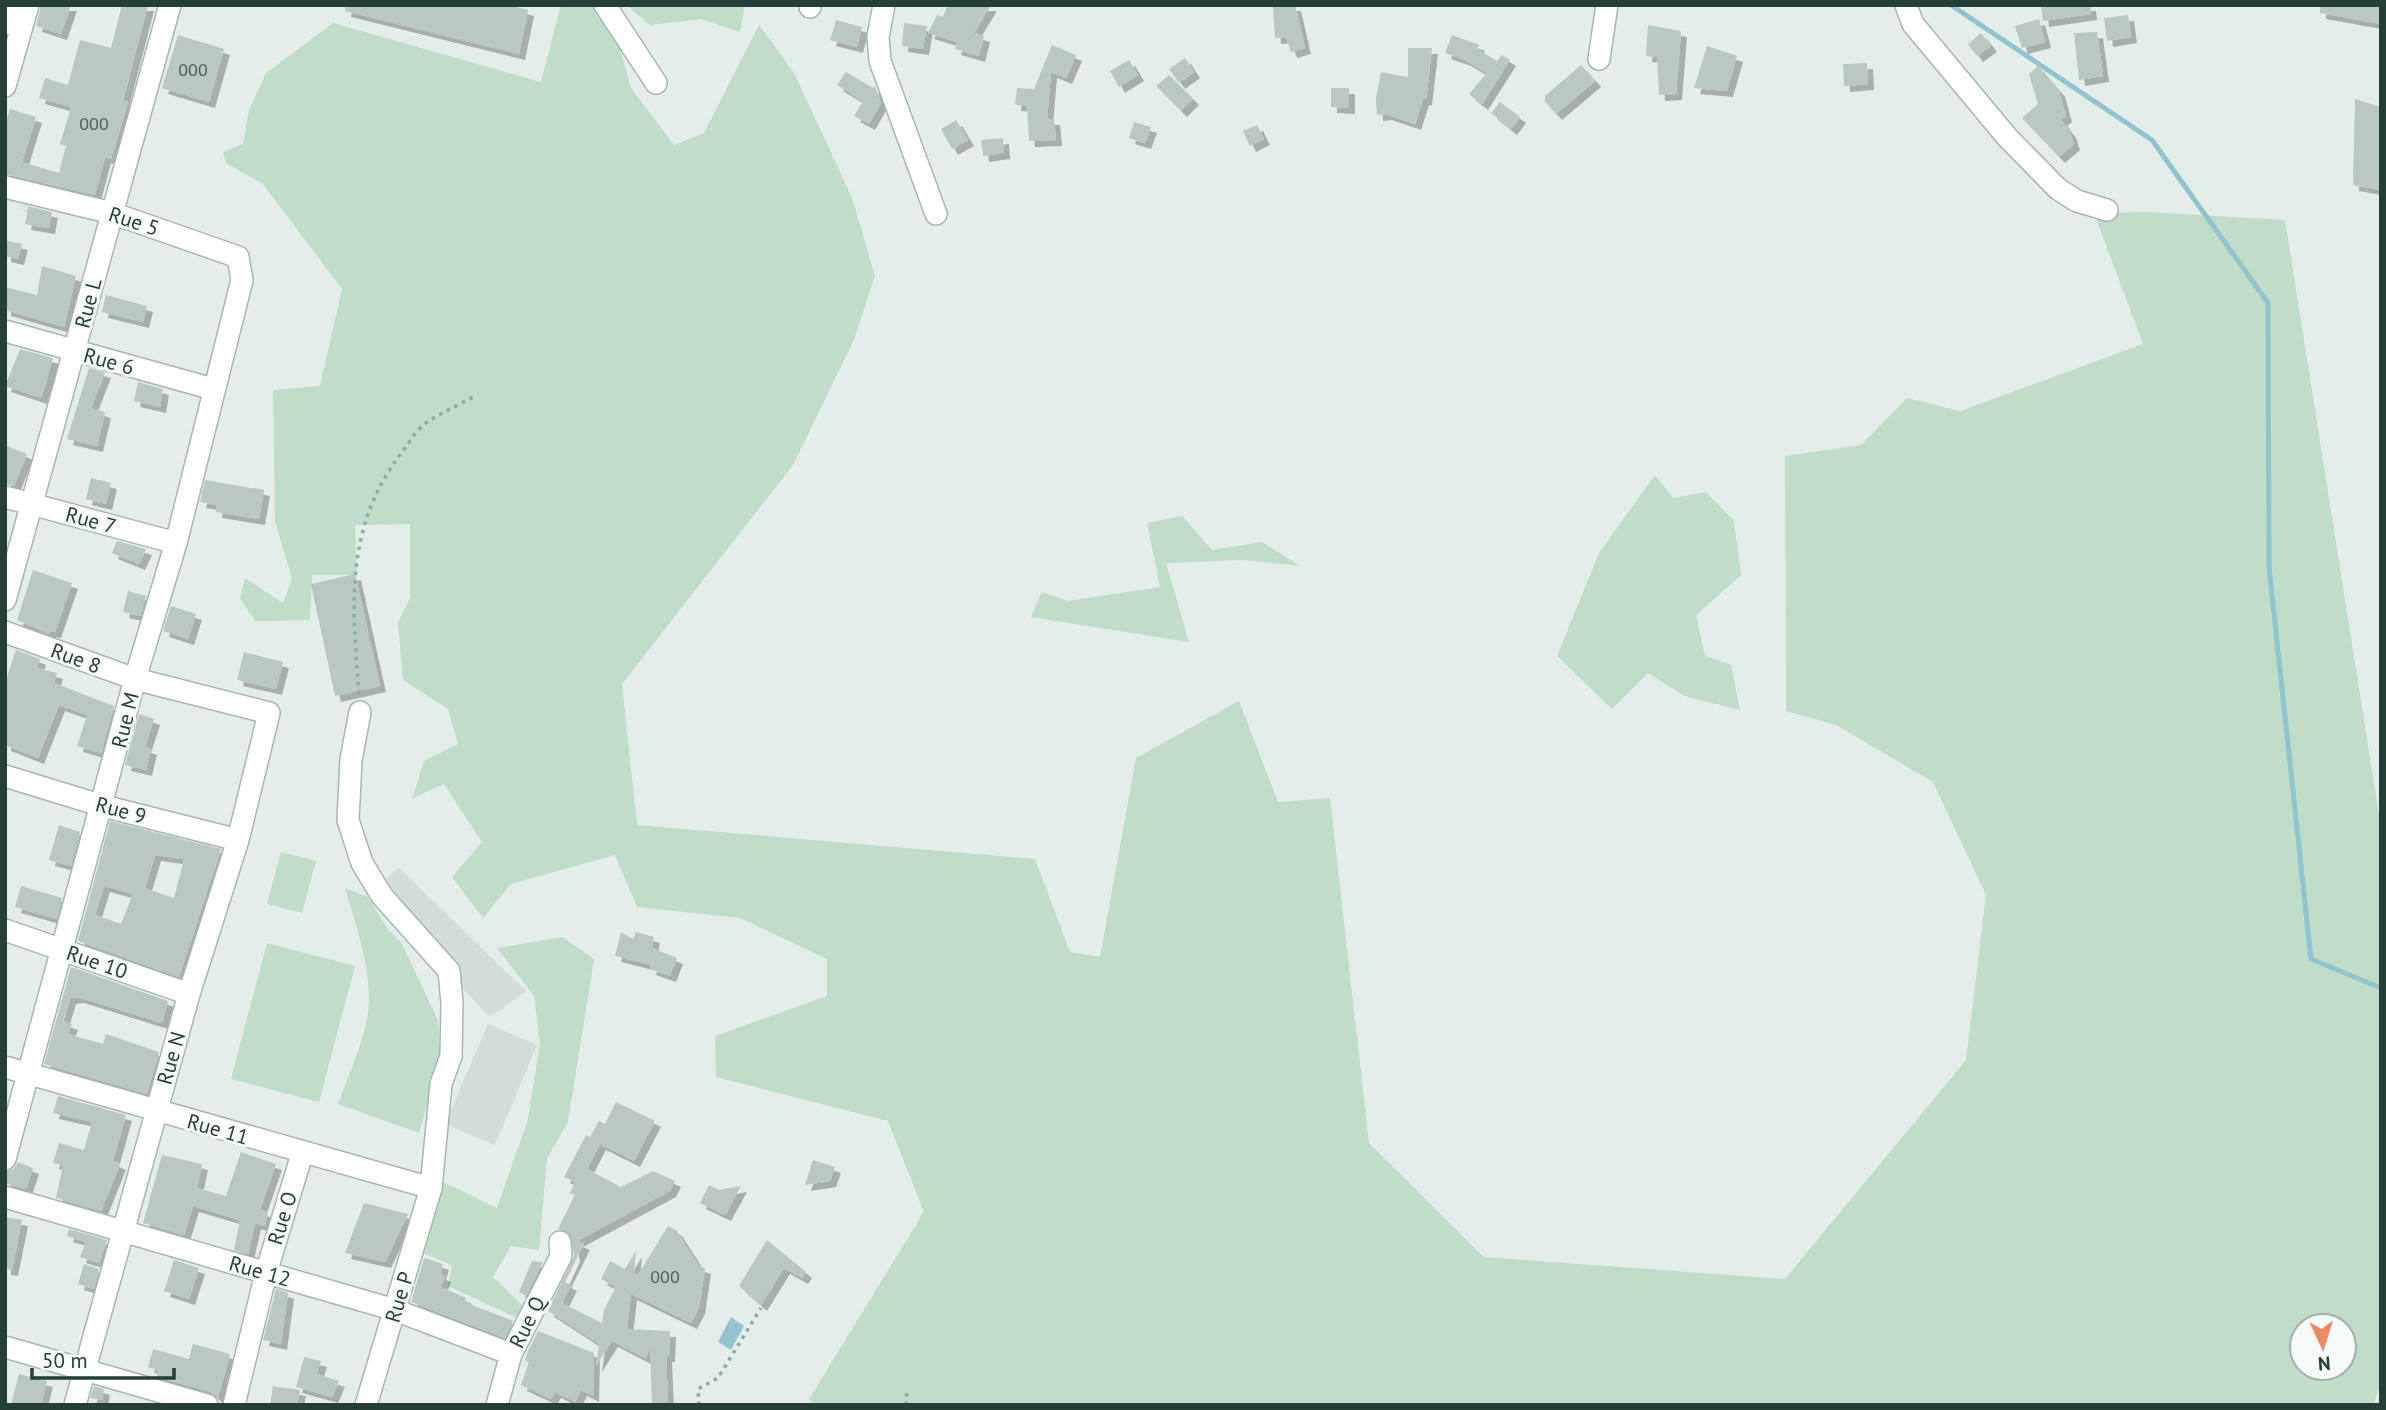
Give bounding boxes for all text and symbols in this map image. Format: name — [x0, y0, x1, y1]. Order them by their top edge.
house number: 000 — [178, 58, 208, 81]
house number: 000 — [79, 112, 109, 135]
street label: Rue 5 — [105, 200, 163, 242]
street label: Rue L — [68, 275, 108, 331]
street label: Rue 6 — [81, 341, 137, 381]
street label: Rue 7 — [63, 500, 119, 540]
street label: Rue 8 — [47, 637, 105, 679]
street label: Rue M — [105, 689, 145, 751]
street label: Rue 9 — [93, 790, 149, 830]
street label: Rue 10 — [63, 939, 131, 985]
street label: Rue N — [151, 1028, 191, 1088]
street label: Rue 11 — [184, 1107, 252, 1151]
street label: Rue O — [261, 1188, 303, 1248]
street label: Rue 12 — [226, 1249, 294, 1293]
house number: 000 — [650, 1265, 680, 1288]
street label: Rue P — [379, 1268, 419, 1326]
street label: Rue Q — [503, 1291, 551, 1352]
north arrow — [2288, 1312, 2358, 1382]
scale bar — [32, 1336, 173, 1380]
text: 50 m — [42, 1347, 88, 1374]
text: N — [2317, 1352, 2331, 1376]

